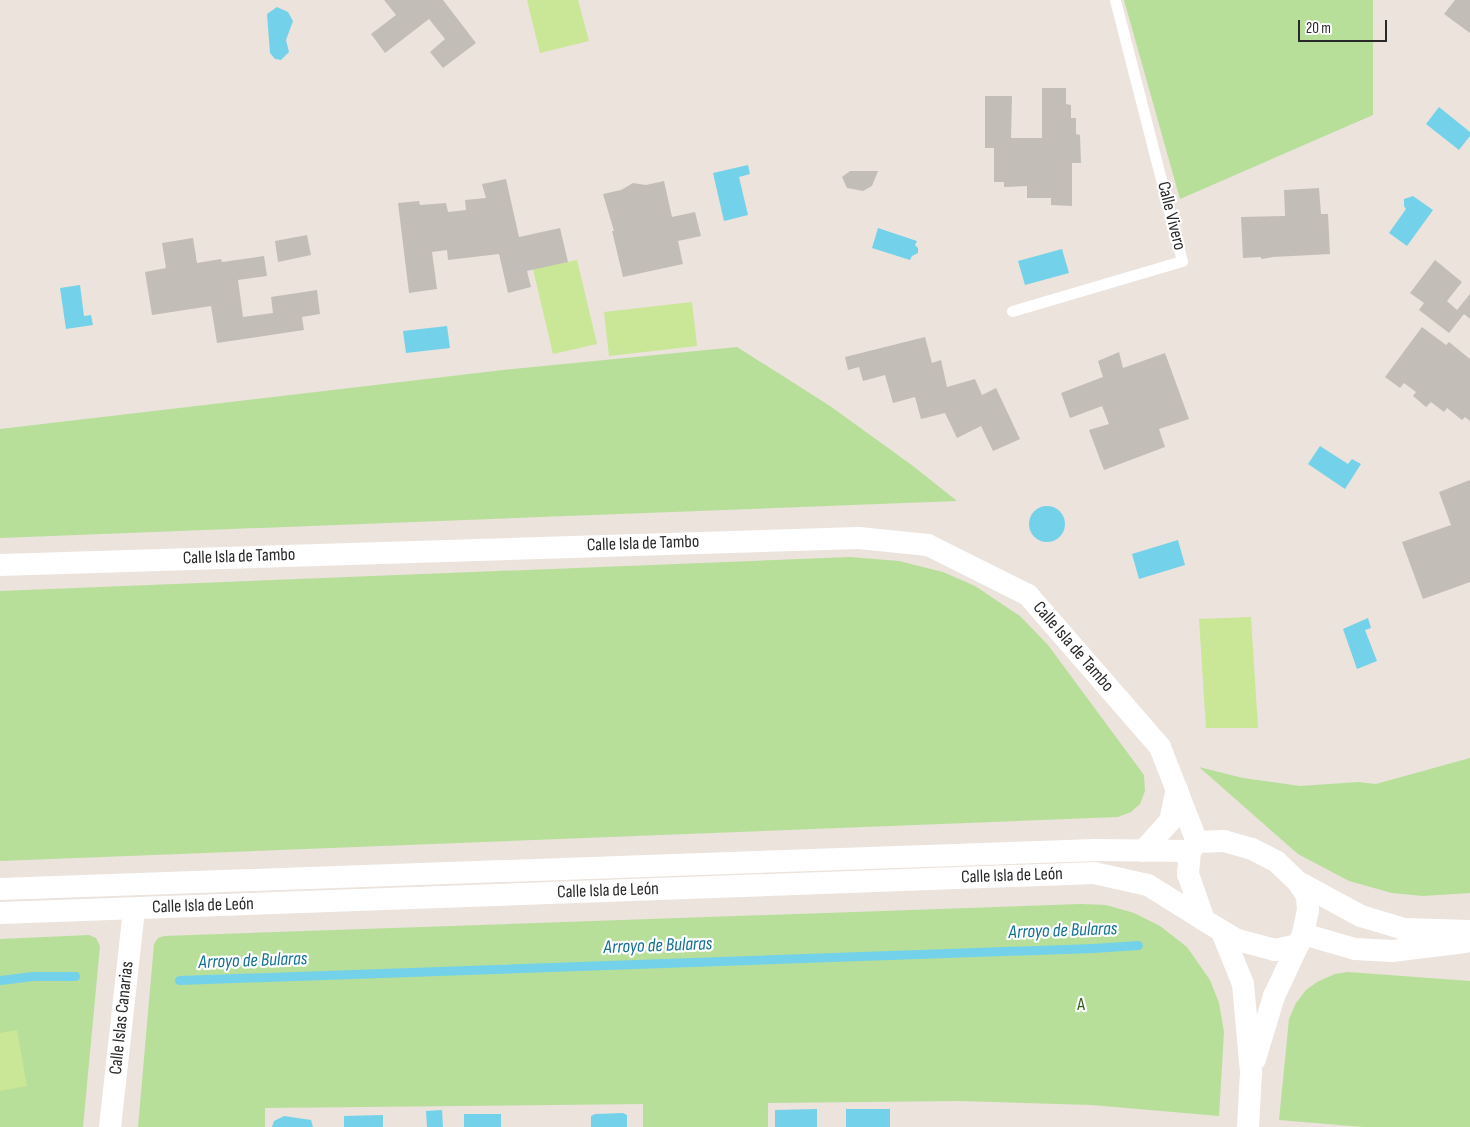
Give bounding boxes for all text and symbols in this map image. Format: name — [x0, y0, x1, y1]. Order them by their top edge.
scale bar — [1300, 10, 1389, 42]
text: 20 m — [1306, 19, 1331, 38]
street label: Calle Vivero — [1152, 179, 1190, 253]
street label: Calle Isla de Tambo — [586, 531, 700, 557]
street label: Calle Isla de Tambo — [182, 544, 296, 570]
street label: Calle Isla de Tambo — [1028, 597, 1118, 697]
street label: Calle Isla de León — [961, 863, 1063, 889]
street label: Calle Isla de León — [557, 878, 659, 904]
street label: Calle Isla de León — [152, 893, 254, 919]
water label: Arroyo de Bularas — [1008, 918, 1118, 944]
water label: Arroyo de Bularas — [603, 933, 713, 959]
water label: Arroyo de Bularas — [198, 948, 308, 974]
street label: Calle Islas Canarias — [105, 960, 139, 1076]
park label: A — [1077, 994, 1085, 1016]

